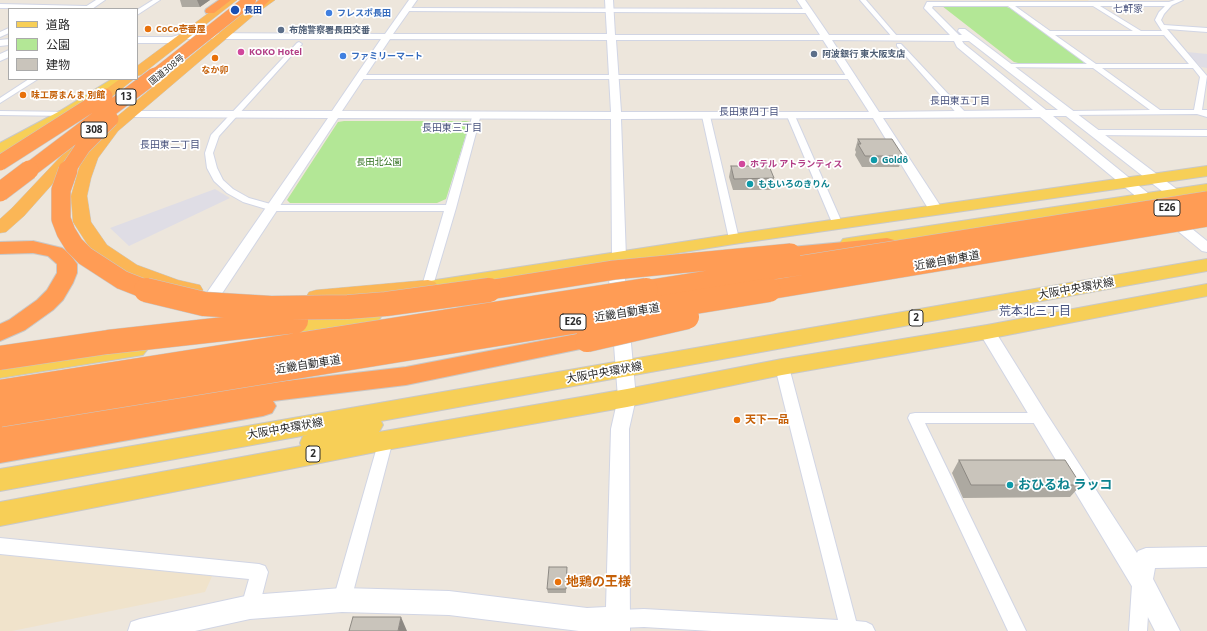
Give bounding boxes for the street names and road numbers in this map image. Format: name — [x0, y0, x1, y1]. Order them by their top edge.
street label: 国道308号 — [147, 52, 187, 88]
road number: 13 — [116, 89, 136, 105]
road number: 308 — [81, 122, 107, 138]
road number: E26 — [1154, 200, 1180, 216]
street label: 近畿自動車道 — [913, 249, 981, 273]
street label: 大阪中央環状線 — [1037, 276, 1115, 302]
street label: 近畿自動車道 — [593, 301, 661, 325]
road number: 2 — [909, 310, 923, 326]
road number: E26 — [560, 314, 586, 330]
street label: 近畿自動車道 — [274, 353, 342, 377]
street label: 大阪中央環状線 — [565, 360, 643, 386]
street label: 大阪中央環状線 — [246, 416, 324, 442]
road number: 2 — [306, 446, 320, 462]

